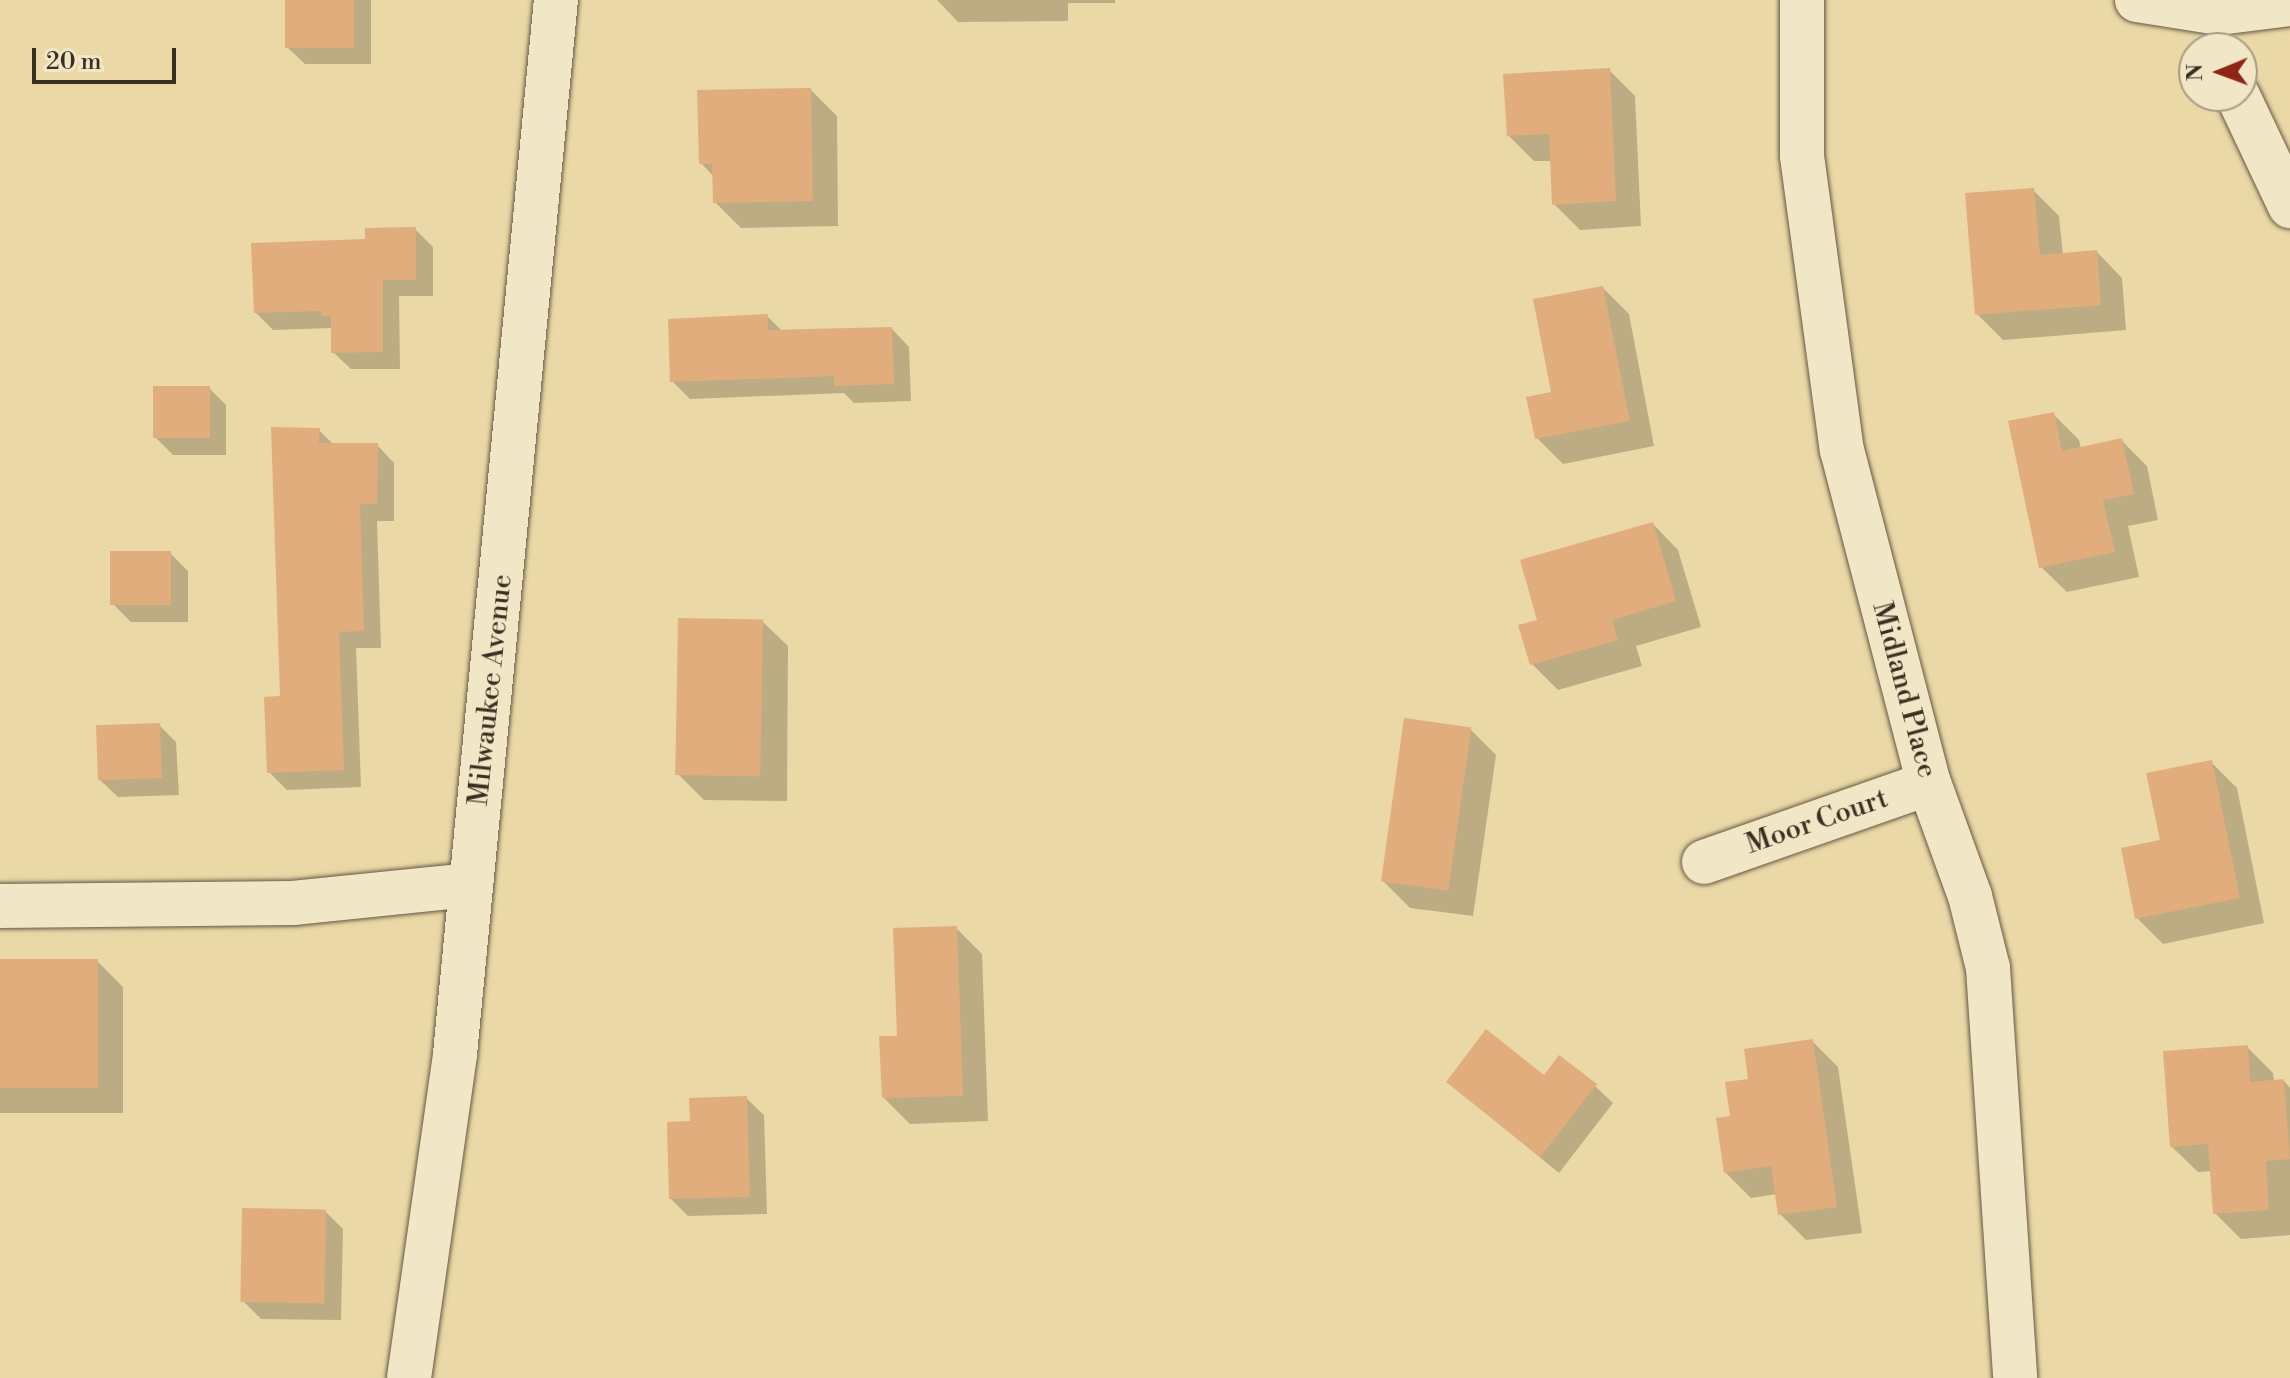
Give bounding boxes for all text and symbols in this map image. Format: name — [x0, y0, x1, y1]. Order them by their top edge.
scale bar — [36, 32, 180, 82]
north arrow — [2178, 32, 2258, 112]
text: 20 m — [46, 47, 102, 77]
text: N — [2182, 63, 2209, 81]
street label: Milwaukee Avenue — [462, 573, 520, 807]
street label: Midland Place — [1864, 598, 1944, 782]
street label: Moor Court — [1742, 782, 1892, 862]

